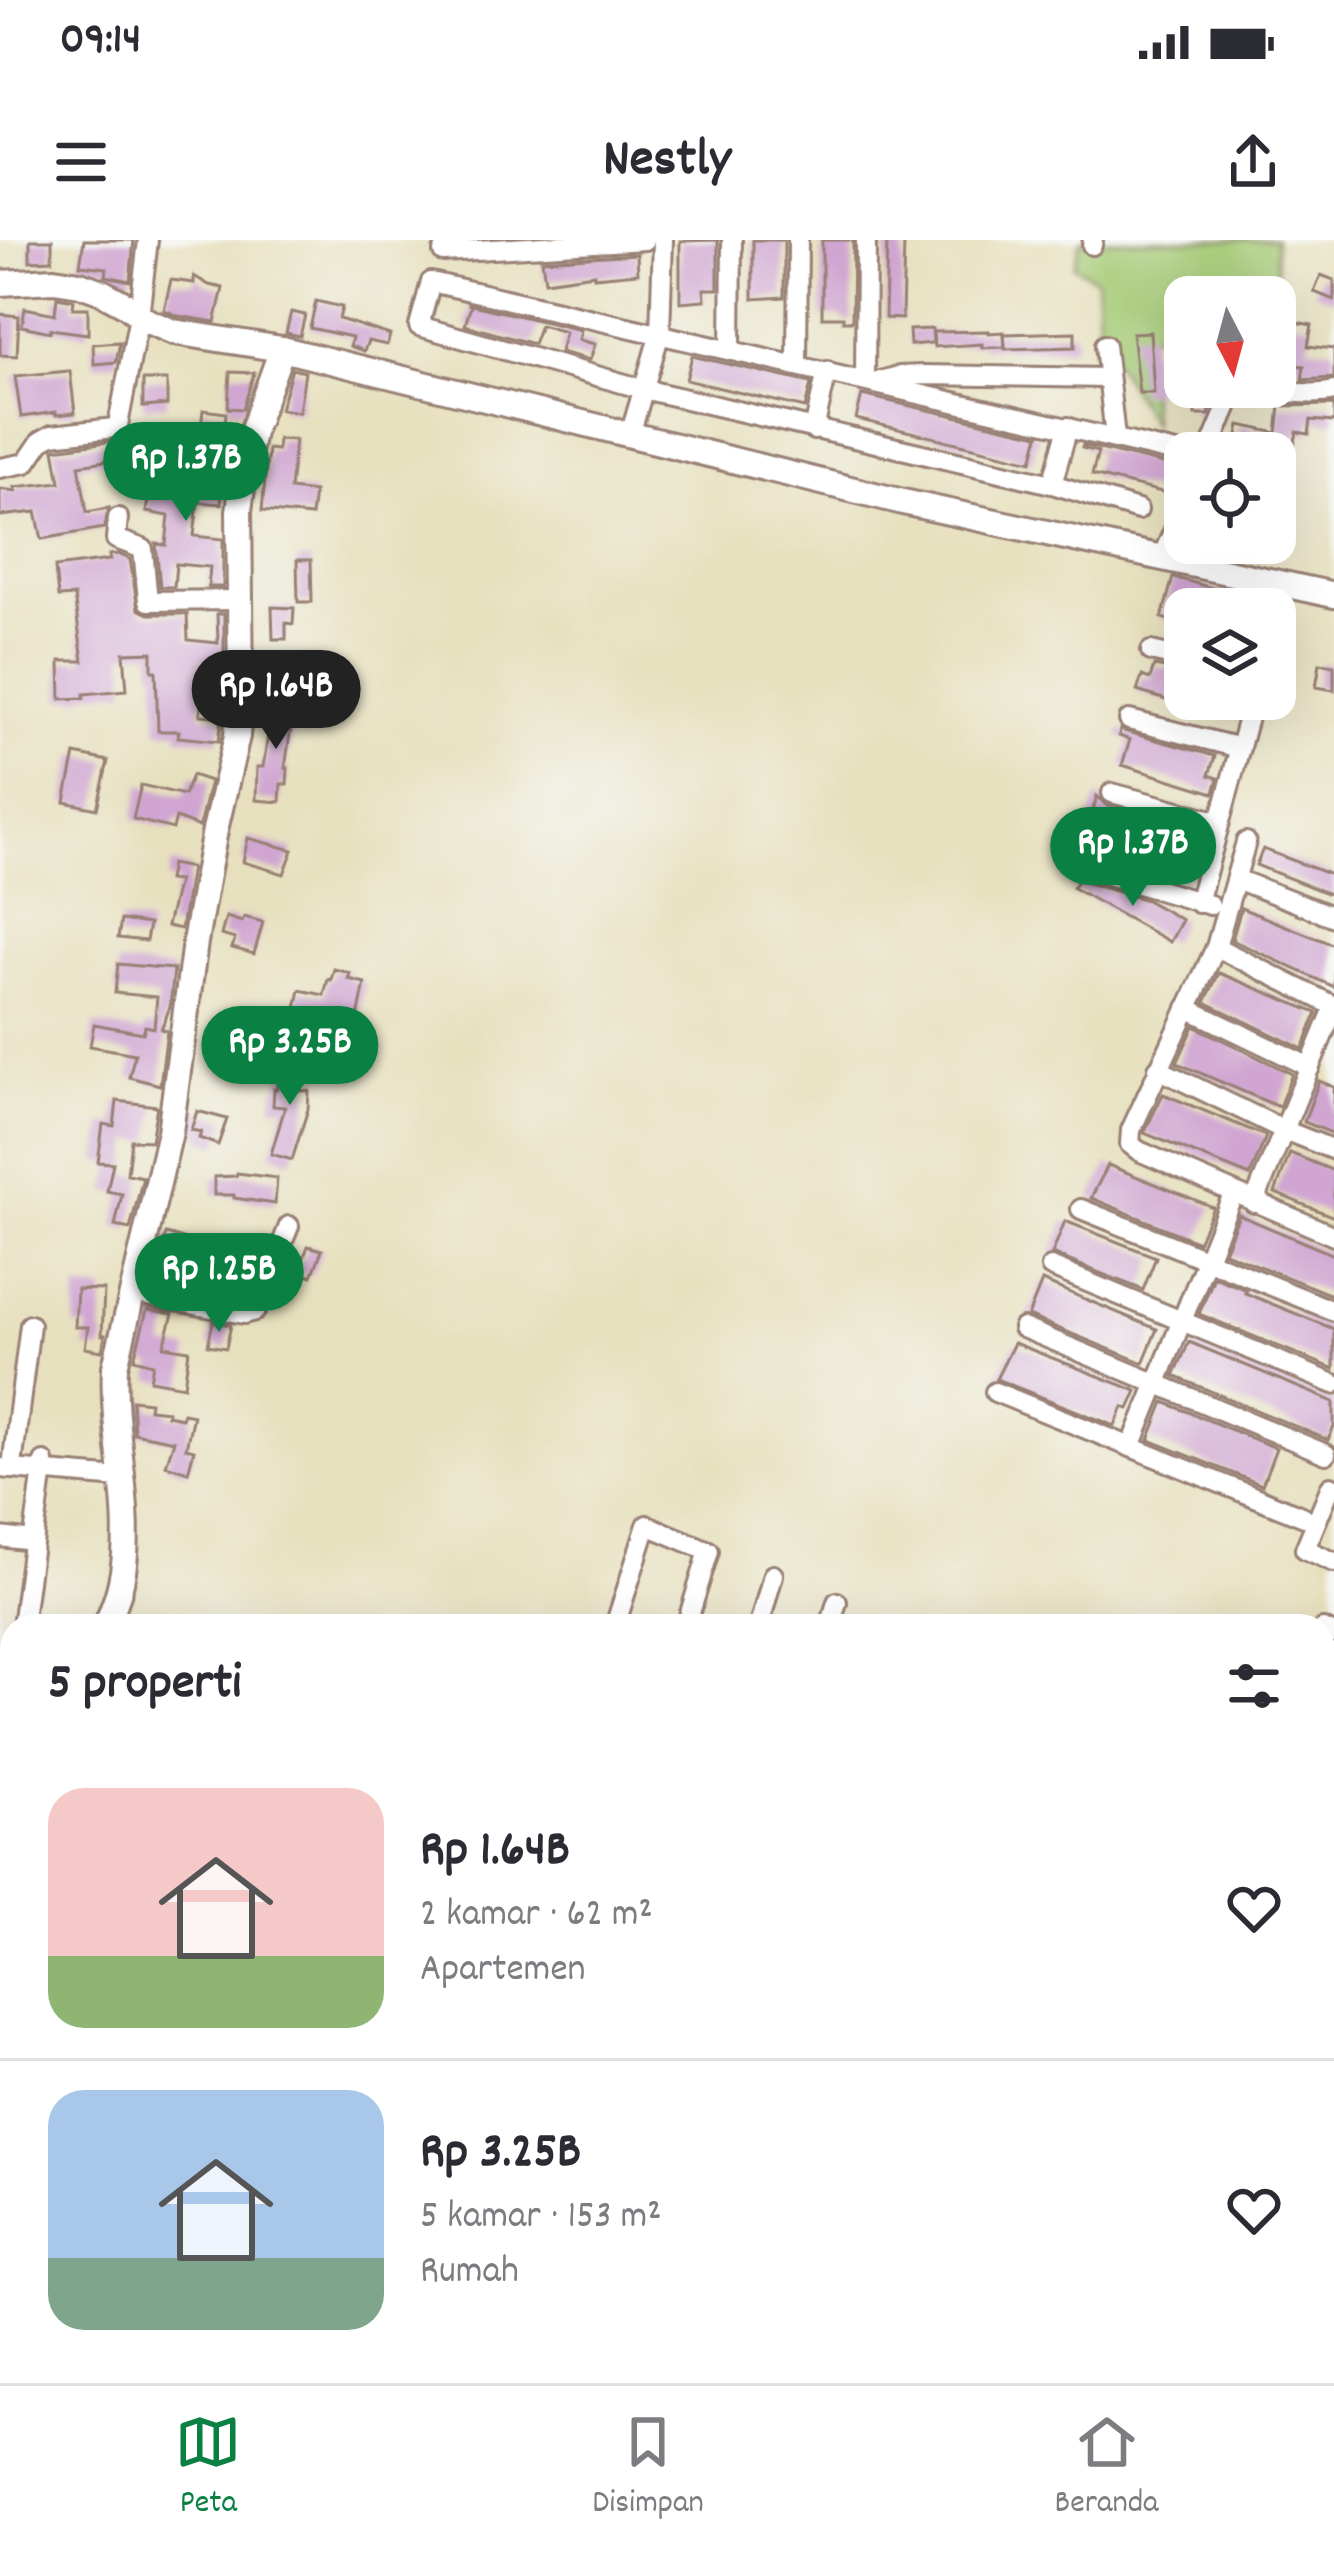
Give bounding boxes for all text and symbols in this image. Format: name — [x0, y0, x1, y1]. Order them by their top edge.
text: 09:14 — [60, 10, 141, 74]
text: Nestly — [603, 124, 731, 201]
icon: menu — [48, 129, 114, 195]
icon: share — [1220, 129, 1286, 195]
north arrow — [1164, 276, 1296, 408]
map controls — [1164, 276, 1296, 720]
pin: Rp 1.37B — [62, 422, 310, 524]
button: locate — [1164, 432, 1296, 564]
text: Rp 1.37B — [130, 433, 242, 488]
button: layers — [1164, 588, 1296, 720]
pin: Rp 1.64B — [152, 650, 400, 752]
text: Rp 1.64B — [219, 661, 333, 716]
pin: Rp 1.37B — [1009, 807, 1257, 909]
text: Rp 1.37B — [1077, 818, 1189, 873]
pin: Rp 3.25B — [166, 1006, 414, 1108]
text: Rp 3.25B — [228, 1017, 352, 1072]
pin: Rp 1.25B — [95, 1233, 343, 1335]
text: Rp 1.25B — [162, 1244, 276, 1299]
text: 5 properti — [48, 1650, 241, 1722]
icon: filters — [1221, 1653, 1287, 1719]
text: Rp 1.64B — [420, 1817, 570, 1889]
icon: home — [144, 1836, 288, 1980]
icon: heart — [1221, 1875, 1287, 1941]
text: 2 kamar · 62 m² — [420, 1889, 653, 1944]
text: Apartemen — [420, 1944, 586, 1999]
text: Rp 3.25B — [420, 2119, 581, 2191]
icon: home — [144, 2138, 288, 2282]
icon: heart — [1221, 2177, 1287, 2243]
text: 5 kamar · 153 m² — [420, 2191, 661, 2246]
text: Rumah — [420, 2246, 519, 2301]
tab: Peta — [175, 2409, 241, 2528]
tab: Disimpan — [592, 2409, 704, 2528]
tab: Beranda — [1055, 2409, 1159, 2528]

